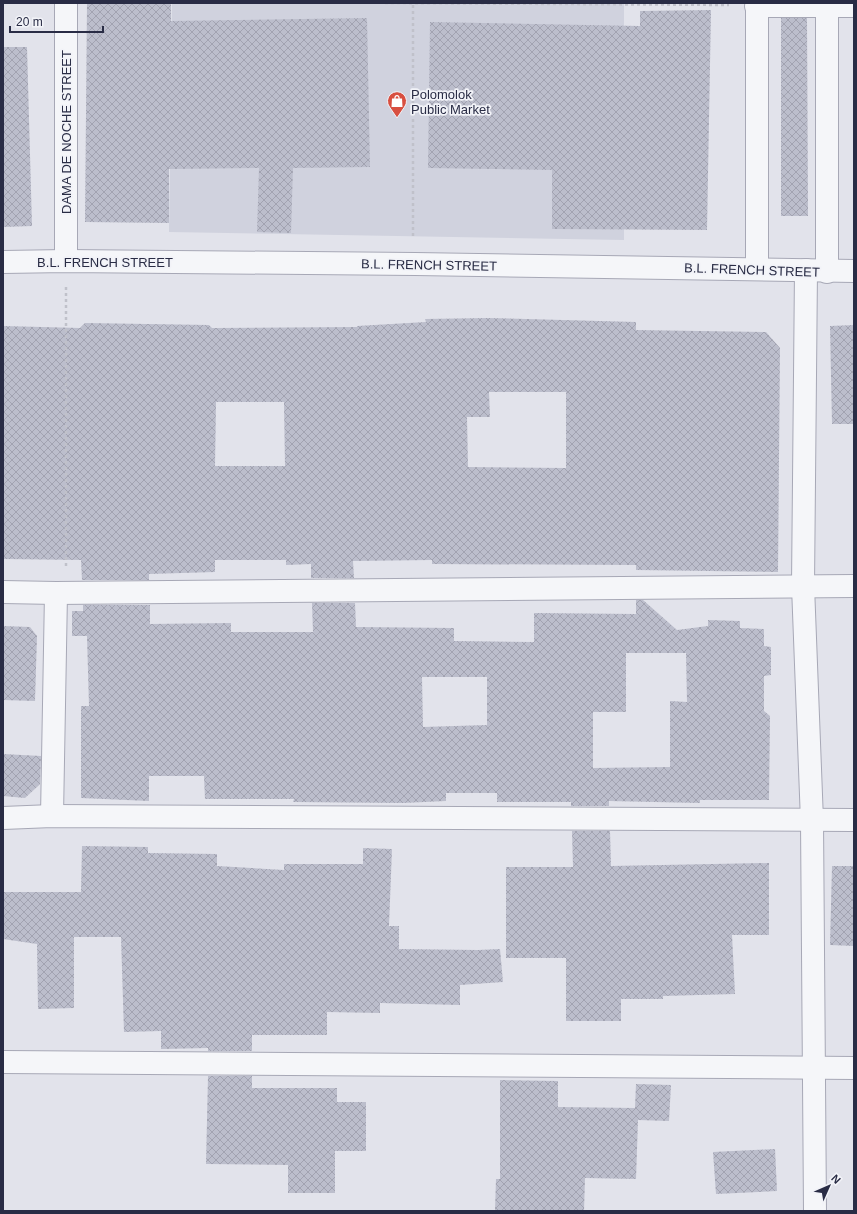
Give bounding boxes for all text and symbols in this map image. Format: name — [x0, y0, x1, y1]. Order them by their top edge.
scale bar — [10, 8, 103, 34]
text: 20 m — [16, 15, 43, 29]
street label: DAMA DE NOCHE STREET — [59, 50, 74, 214]
place label: Polomolok Public Market — [411, 87, 490, 117]
shop icon: Polomolok Public Market — [386, 90, 408, 118]
street label: B.L. FRENCH STREET — [37, 255, 173, 270]
street label: B.L. FRENCH STREET — [361, 256, 497, 274]
street label: B.L. FRENCH STREET — [684, 260, 820, 280]
north arrow — [809, 1166, 849, 1206]
text: N — [829, 1172, 843, 1186]

